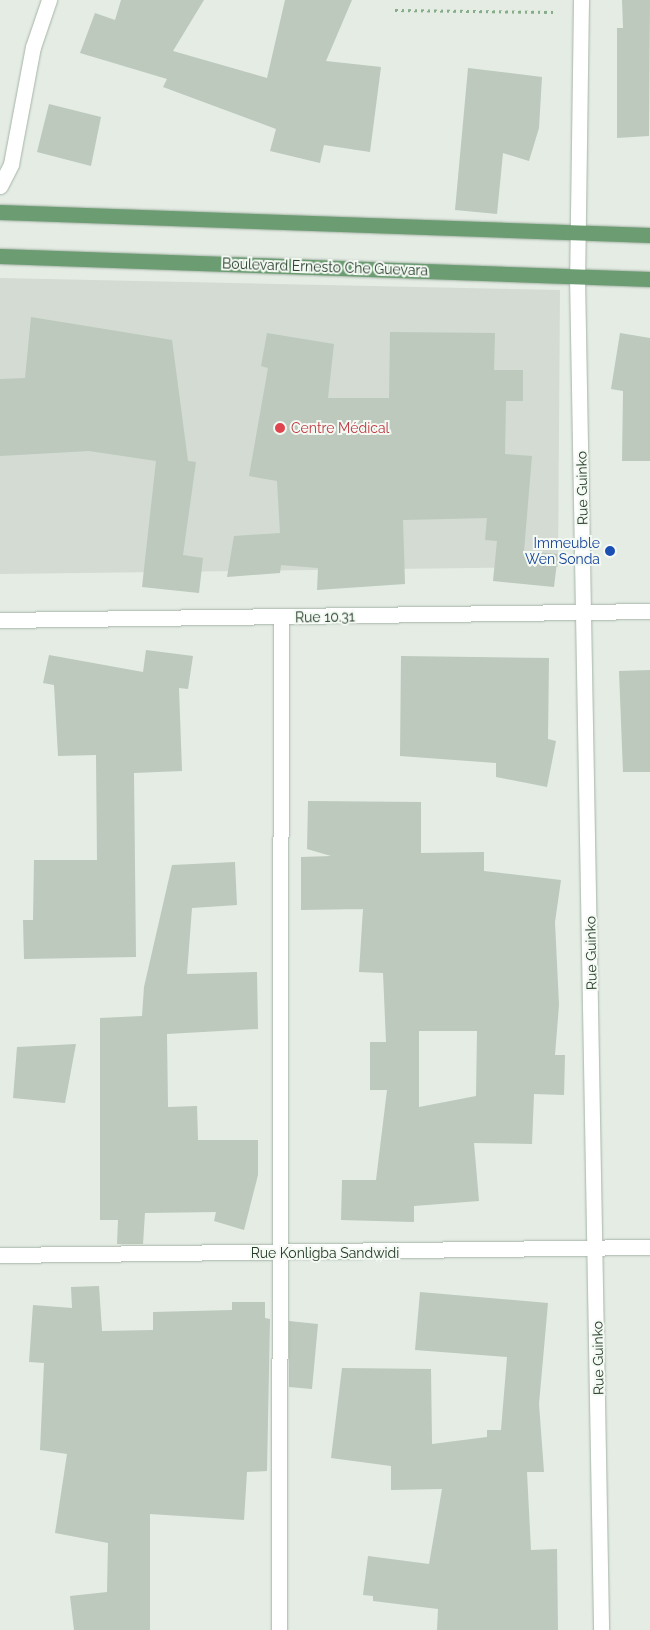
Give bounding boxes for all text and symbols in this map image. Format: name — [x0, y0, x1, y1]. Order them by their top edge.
street label: Boulevard Ernesto Che Guevara — [222, 255, 428, 279]
place label: Centre Médical — [291, 420, 389, 436]
marker: Centre Médical — [273, 421, 287, 435]
street label: Rue Guinko — [573, 451, 591, 525]
place label: Immeuble Wen Sonda — [525, 535, 600, 568]
marker: Immeuble Wen Sonda — [604, 545, 616, 557]
street label: Rue 10.31 — [295, 608, 355, 626]
street label: Rue Guinko — [582, 916, 600, 990]
street label: Rue Konligba Sandwidi — [251, 1245, 399, 1261]
street label: Rue Guinko — [589, 1321, 607, 1395]

